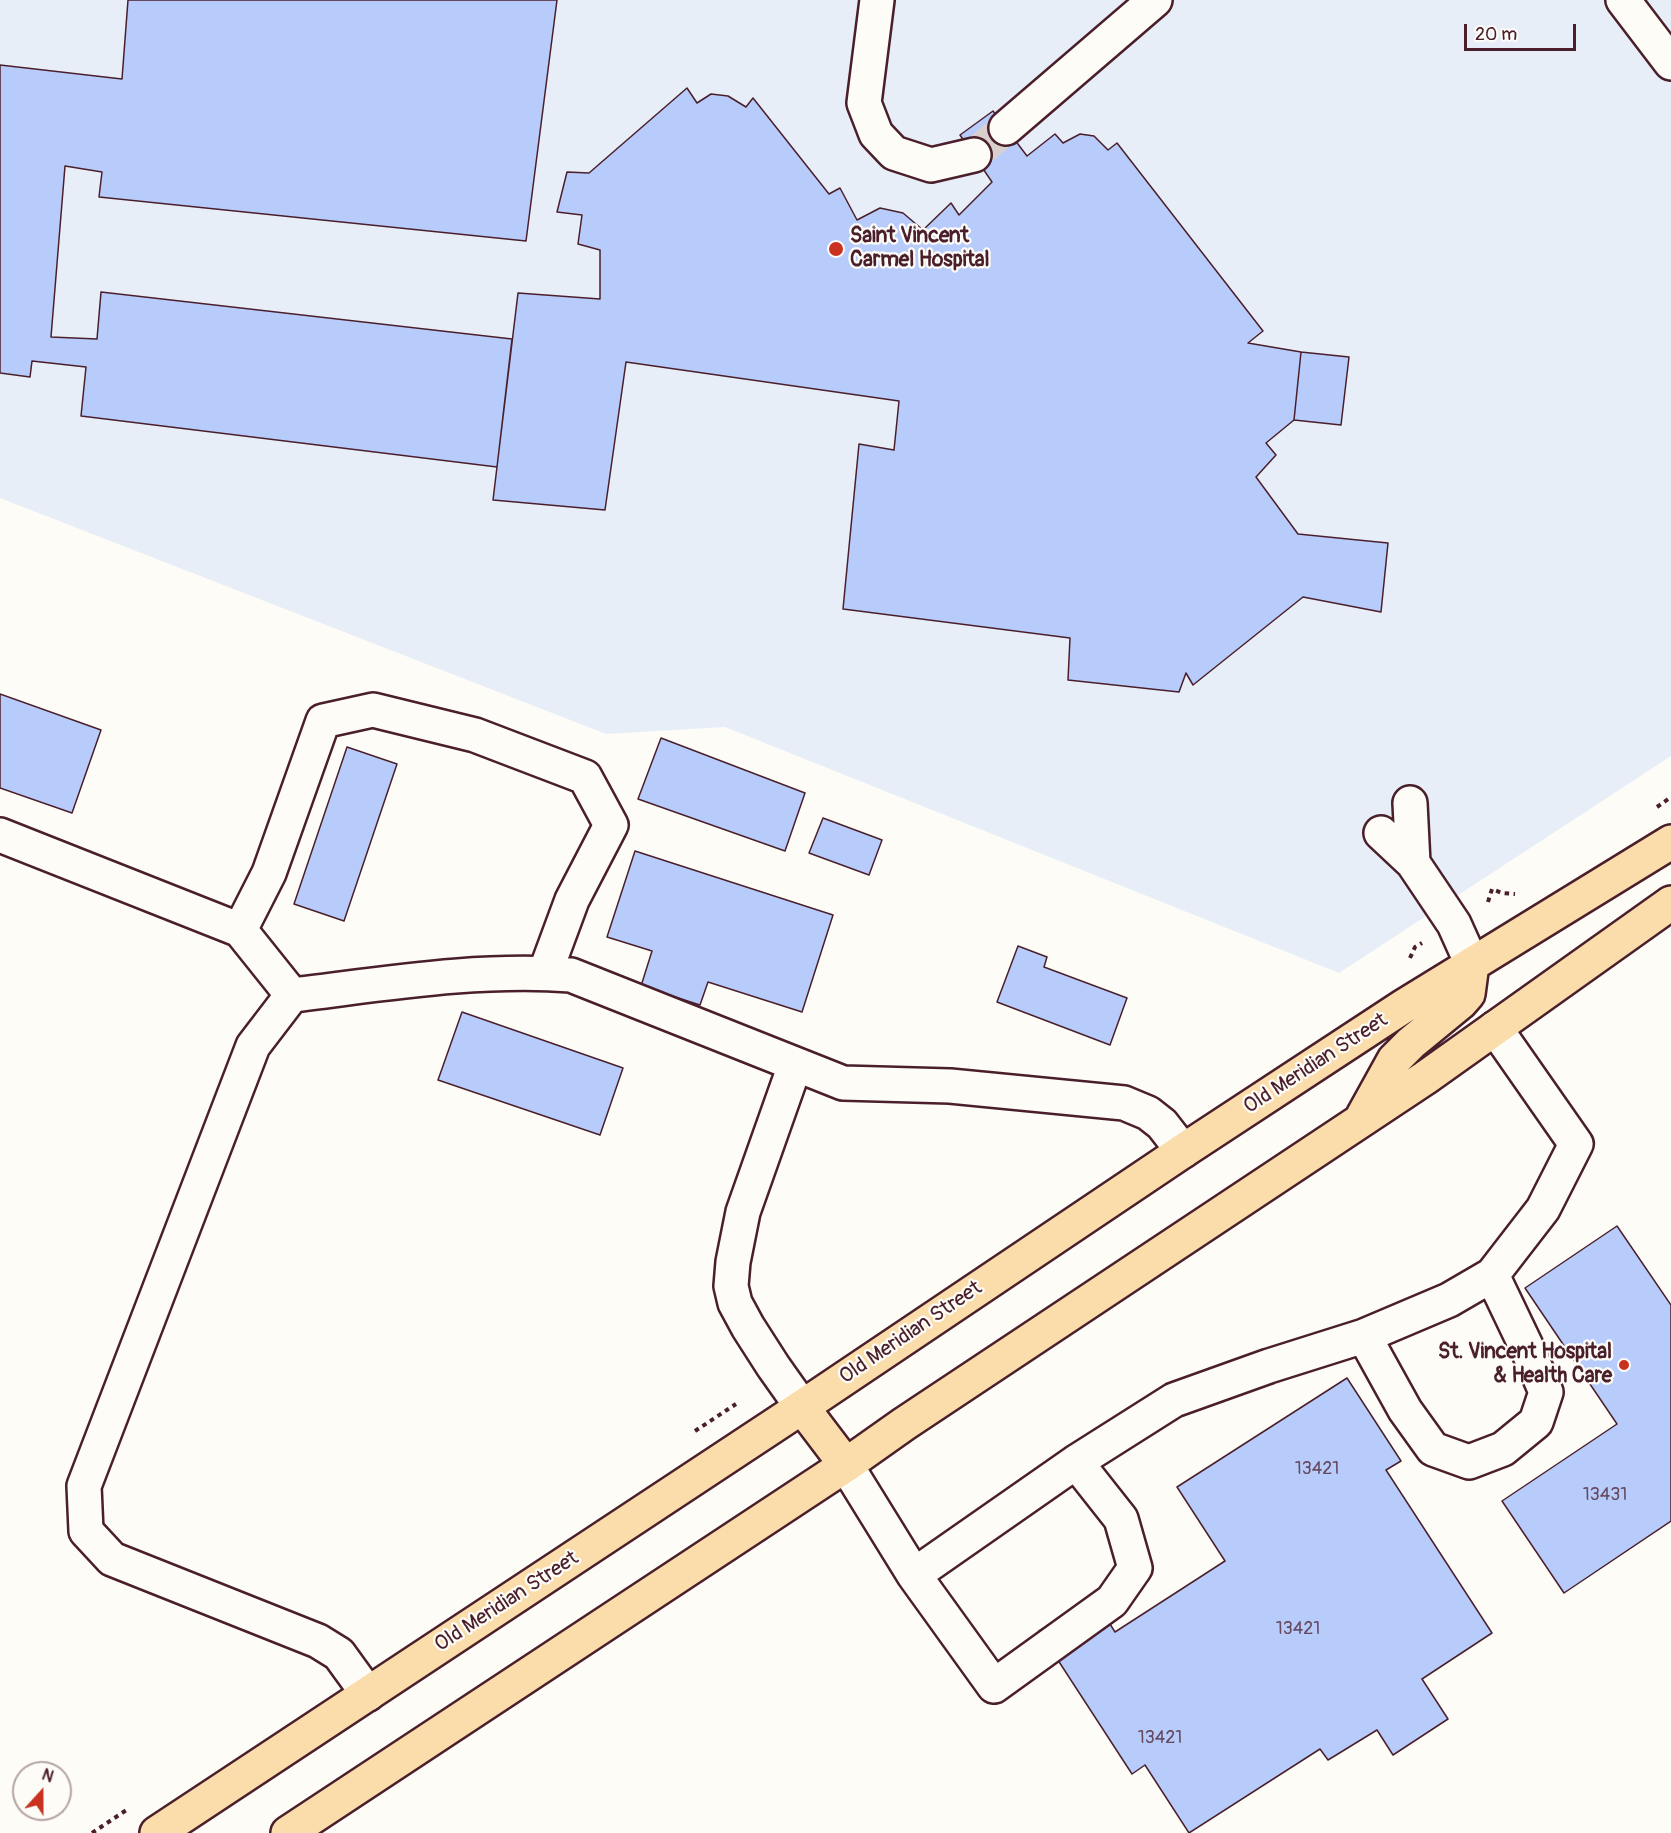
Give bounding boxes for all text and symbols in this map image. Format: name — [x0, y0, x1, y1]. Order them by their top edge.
scale bar — [1467, 12, 1580, 50]
text: 20 m — [1475, 23, 1517, 46]
place label: Saint Vincent Carmel Hospital — [850, 224, 990, 274]
marker: Saint Vincent Carmel Hospital — [827, 240, 845, 258]
street label: Old Meridian Street — [1239, 1008, 1393, 1120]
street label: Old Meridian Street — [835, 1276, 987, 1390]
place label: St. Vincent Hospital & Health Care — [1438, 1340, 1612, 1390]
marker: St. Vincent Hospital & Health Care — [1617, 1358, 1631, 1372]
house number: 13421 — [1295, 1458, 1339, 1480]
house number: 13431 — [1583, 1484, 1627, 1506]
street label: Old Meridian Street — [430, 1546, 584, 1658]
house number: 13421 — [1276, 1618, 1320, 1640]
house number: 13421 — [1138, 1727, 1182, 1749]
north arrow — [12, 1761, 72, 1821]
text: N — [39, 1765, 56, 1787]

